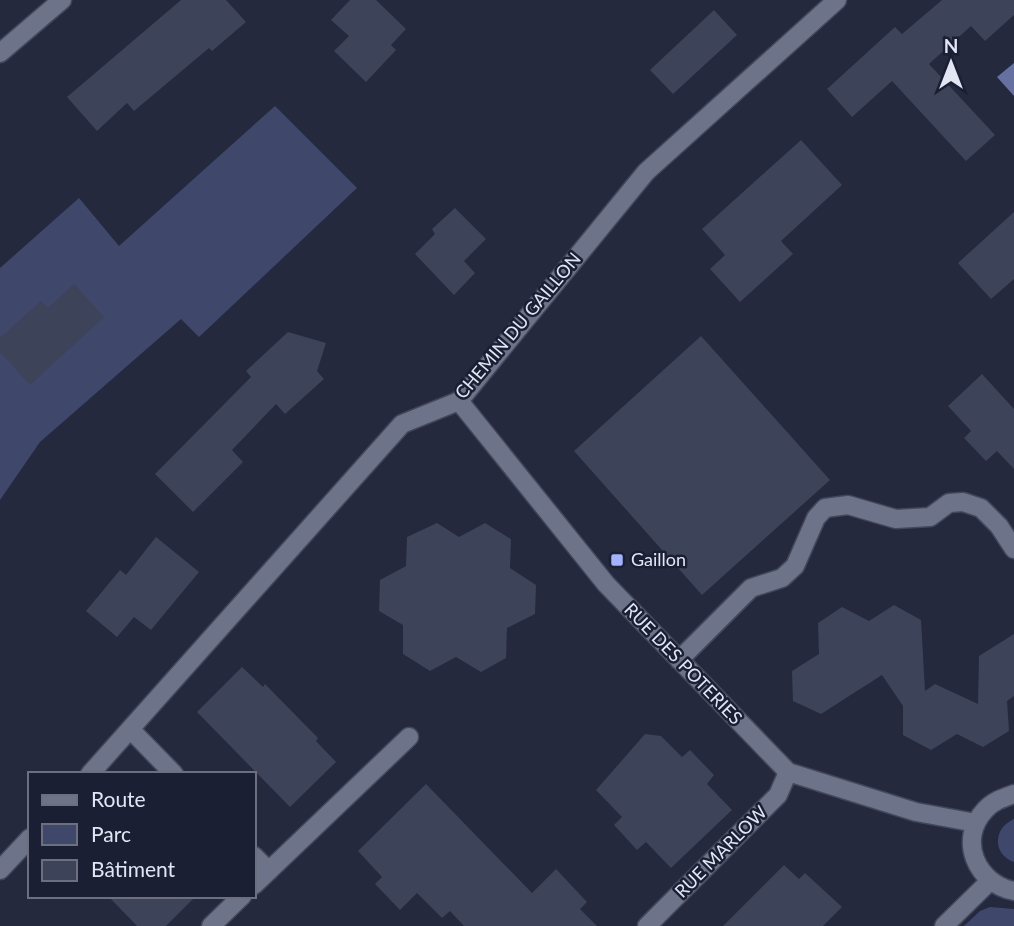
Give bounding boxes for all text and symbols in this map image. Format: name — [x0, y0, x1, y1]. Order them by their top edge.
north arrow — [916, 28, 986, 98]
text: N — [944, 34, 958, 57]
street label: CHEMIN DU GAILLON — [450, 248, 585, 403]
place label: Gaillon — [631, 548, 686, 570]
marker: Gaillon — [609, 552, 625, 568]
street label: RUE DES POTERIES — [620, 598, 747, 729]
legend — [28, 772, 256, 898]
text: Route — [91, 786, 146, 811]
street label: RUE MARLOW — [670, 800, 771, 902]
text: Parc — [91, 821, 131, 846]
text: Bâtiment — [91, 856, 176, 881]

